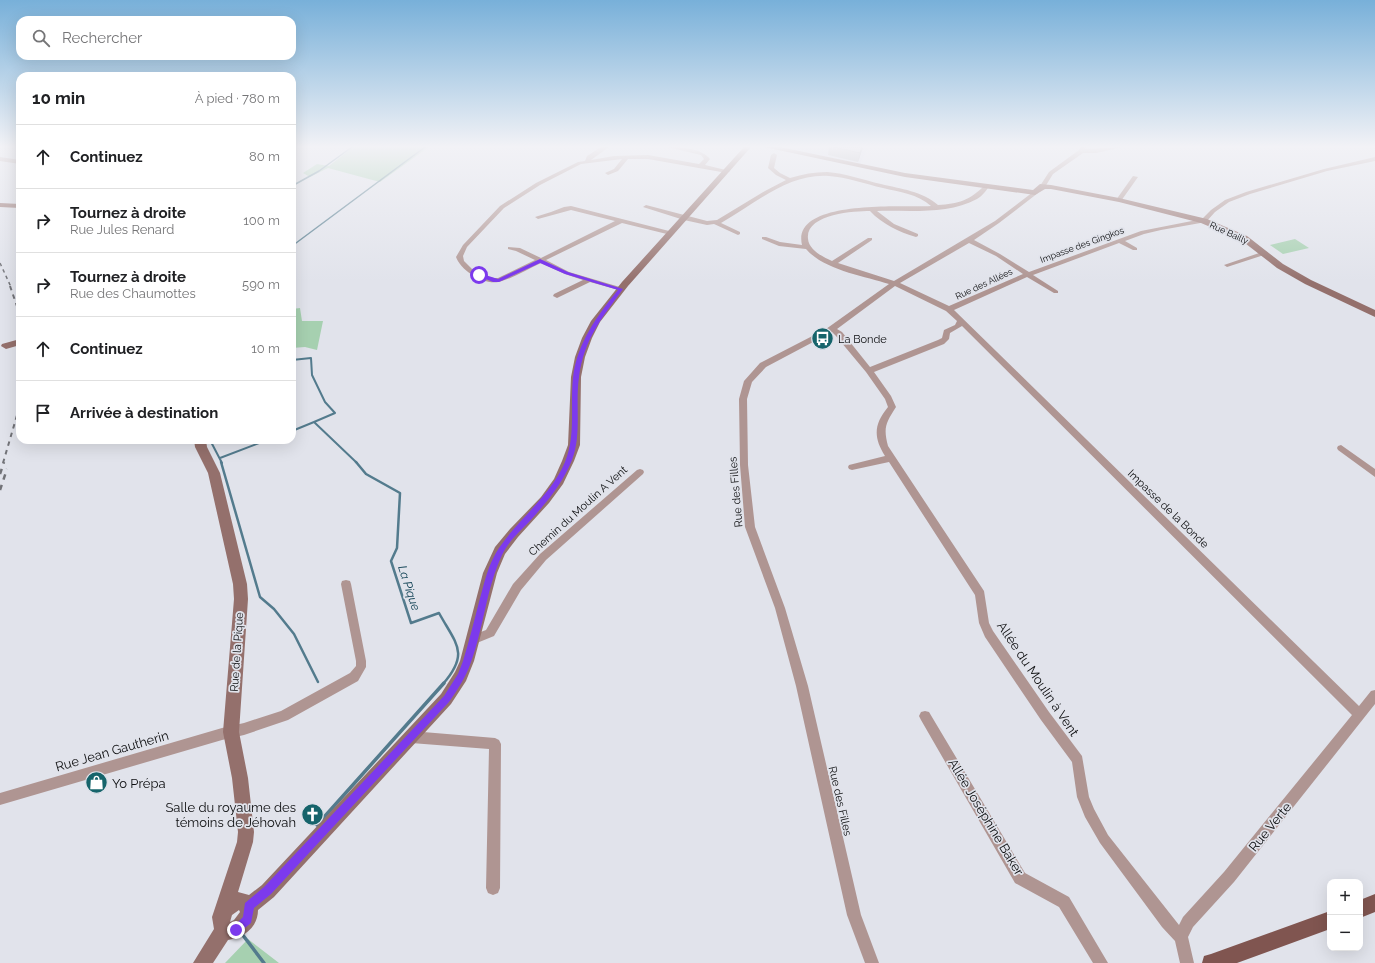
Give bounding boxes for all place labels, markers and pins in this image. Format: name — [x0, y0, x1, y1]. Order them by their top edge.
bus stop icon: La Bonde — [809, 326, 835, 352]
place label: La Bonde — [838, 333, 887, 346]
shop icon: Yo Prépa — [83, 770, 109, 796]
place label: Yo Prépa — [112, 776, 166, 791]
place label: Salle du royaume des témoins de Jéhovah — [165, 800, 296, 830]
church icon: Salle du royaume des témoins de Jéhovah — [299, 801, 325, 827]

